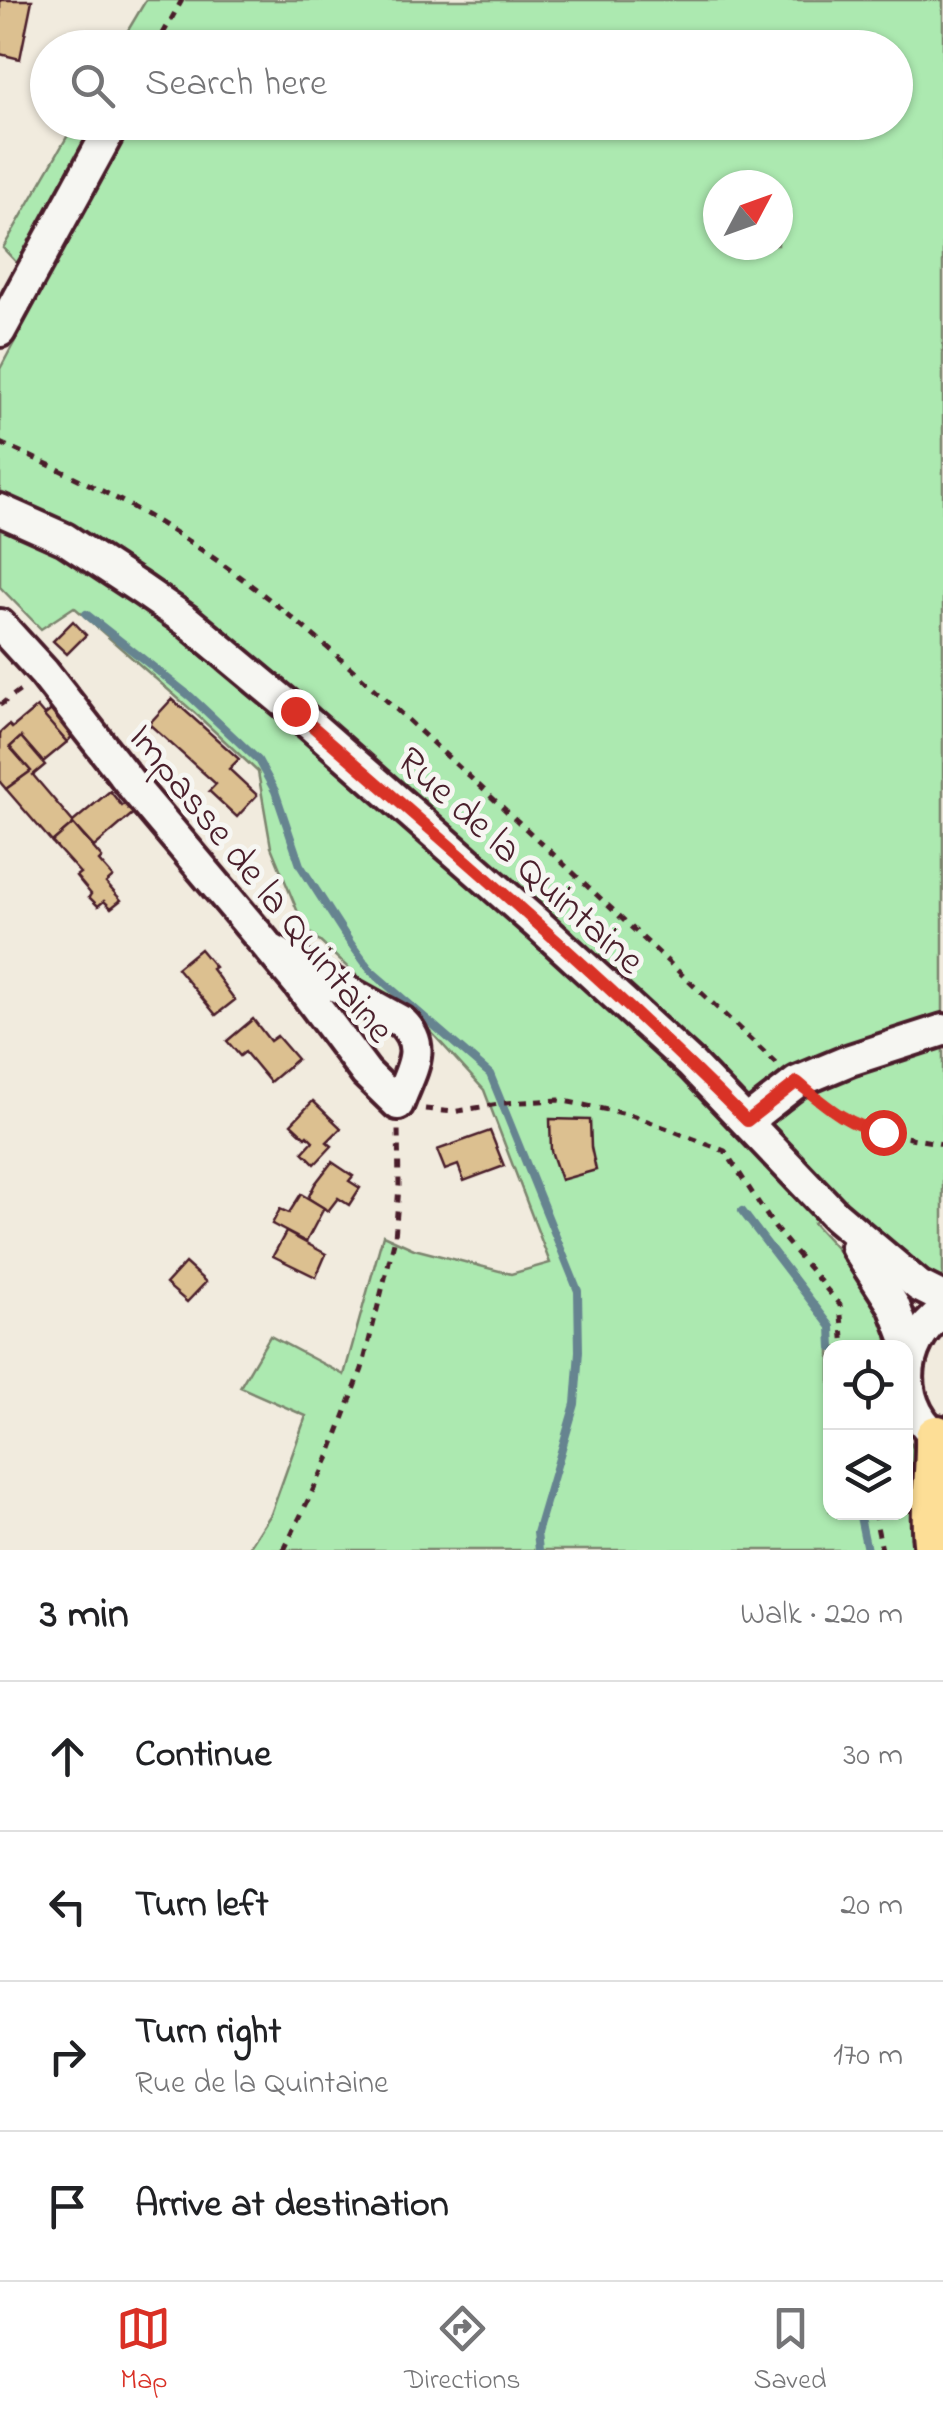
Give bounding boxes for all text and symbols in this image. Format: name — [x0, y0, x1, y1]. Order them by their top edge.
search box — [30, 30, 913, 140]
text: Search here — [145, 57, 327, 113]
icon: search — [65, 58, 120, 113]
north arrow — [703, 170, 793, 260]
route end — [273, 689, 319, 735]
street label: Impasse de la Quintaine — [112, 712, 407, 1057]
street label: Rue de la Quintaine — [382, 734, 656, 990]
route start — [861, 1110, 907, 1156]
map controls — [823, 1340, 913, 1520]
button: locate — [823, 1340, 913, 1430]
button: layers — [823, 1430, 913, 1520]
text: 3 min — [40, 1585, 129, 1646]
text: Walk · 220 m — [740, 1592, 903, 1639]
text: Continue — [135, 1728, 271, 1784]
icon: ahead — [40, 1729, 95, 1784]
text: 30 m — [843, 1733, 903, 1780]
text: Turn left — [135, 1878, 268, 1934]
icon: left — [40, 1879, 95, 1934]
text: 20 m — [840, 1883, 903, 1930]
text: Turn right — [135, 2005, 281, 2061]
icon: right — [40, 2029, 95, 2084]
text: 170 m — [833, 2033, 903, 2080]
text: Rue de la Quintaine — [135, 2061, 388, 2108]
text: Arrive at destination — [135, 2178, 449, 2234]
icon: arrive — [40, 2179, 95, 2234]
tab: Map — [116, 2301, 171, 2402]
tab: Directions — [404, 2301, 521, 2402]
tab: Saved — [754, 2301, 827, 2402]

